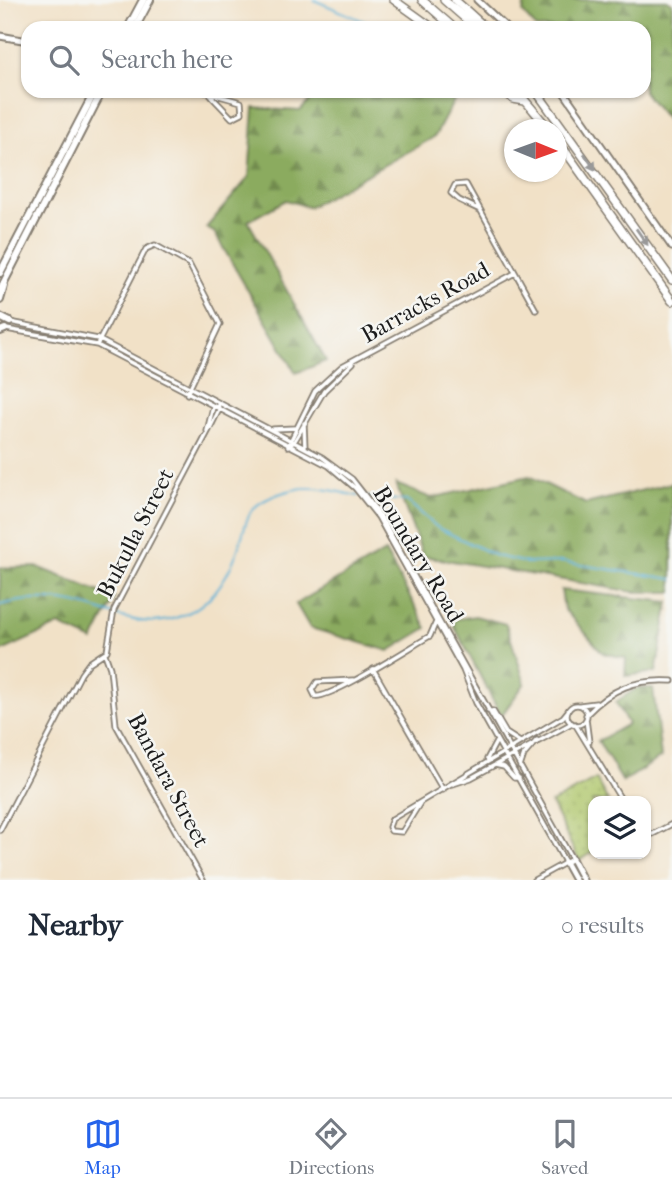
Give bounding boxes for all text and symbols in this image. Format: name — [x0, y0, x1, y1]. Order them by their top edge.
search box — [21, 21, 651, 98]
icon: search — [45, 41, 83, 79]
text: Search here — [101, 44, 233, 75]
north arrow — [504, 119, 567, 182]
one-way arrow — [583, 153, 597, 171]
one-way arrow — [635, 227, 648, 246]
street label: Barracks Road — [356, 256, 494, 349]
street label: Bukulla Street — [91, 464, 180, 603]
street label: Boundary Road — [367, 481, 470, 628]
street label: Bandara Street — [122, 709, 215, 852]
map controls — [588, 796, 651, 859]
button: layers — [588, 796, 651, 859]
text: Nearby — [28, 908, 123, 943]
text: 0 results — [561, 912, 644, 939]
tab: Map — [84, 1115, 122, 1179]
tab: Directions — [289, 1115, 374, 1179]
tab: Saved — [541, 1115, 588, 1179]

